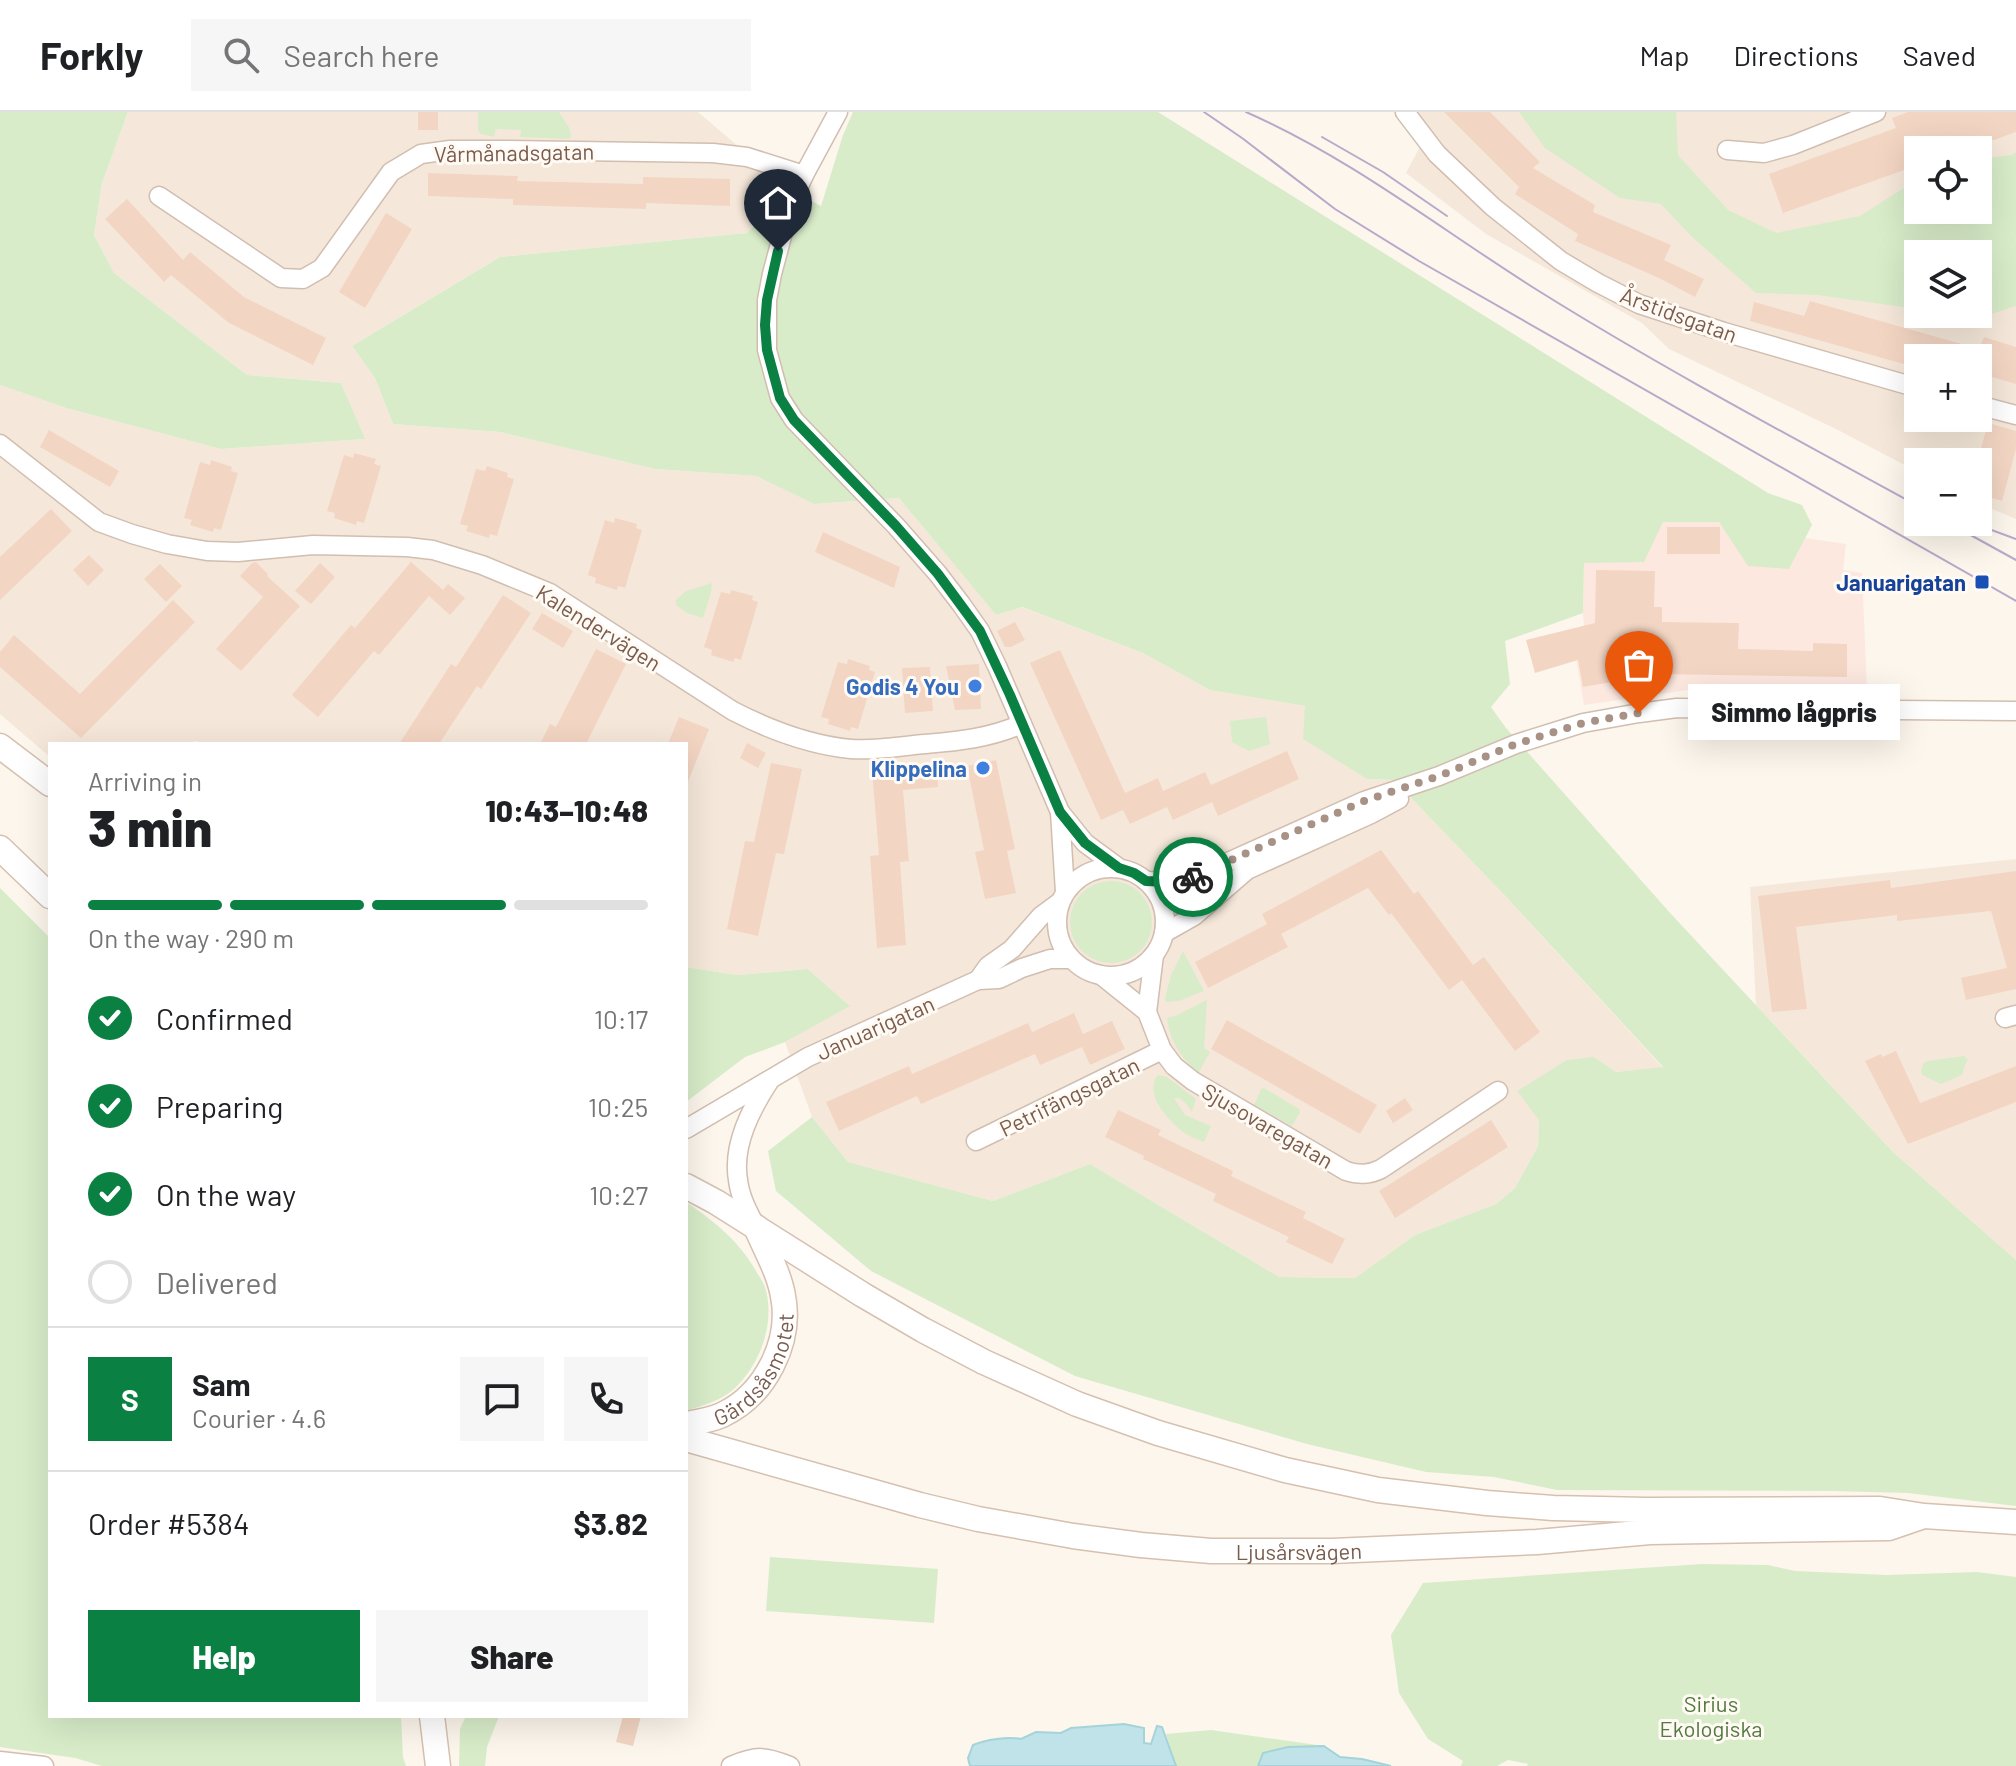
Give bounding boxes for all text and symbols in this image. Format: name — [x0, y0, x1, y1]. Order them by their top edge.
search box — [191, 19, 751, 91]
text: Forkly — [40, 32, 143, 78]
icon: search — [219, 33, 263, 77]
text: Search here — [283, 37, 439, 73]
text: Map — [1640, 38, 1689, 72]
text: Directions — [1733, 38, 1859, 72]
text: Saved — [1903, 38, 1976, 72]
map controls — [1904, 136, 1992, 536]
button: locate — [1904, 136, 1992, 224]
street label: Vårmånadsgatan — [434, 138, 594, 166]
pin — [744, 169, 812, 251]
icon: home — [756, 181, 800, 225]
button: layers — [1904, 240, 1992, 328]
street label: Årstidsgatan — [1617, 281, 1741, 347]
button: + — [1904, 344, 1992, 432]
button: − — [1904, 448, 1992, 536]
place label: Januarigatan — [1836, 569, 1966, 595]
marker: Januarigatan — [1973, 573, 1991, 591]
street label: Kalendervägen — [532, 578, 666, 676]
pin — [1605, 631, 1673, 713]
icon: bag — [1617, 643, 1661, 687]
place label: Godis 4 You — [846, 673, 959, 699]
marker: Godis 4 You — [966, 677, 984, 695]
callout: Simmo lågpris — [1687, 685, 1899, 741]
text: Simmo lågpris — [1711, 696, 1877, 727]
place label: Klippelina — [871, 755, 967, 781]
marker: Klippelina — [974, 759, 992, 777]
text: Arriving in — [88, 765, 202, 796]
text: 10:43–10:48 — [485, 792, 648, 828]
text: 3 min — [88, 795, 212, 857]
courier — [1153, 837, 1233, 917]
icon: bike — [1171, 855, 1215, 899]
text: On the way · 290 m — [88, 922, 294, 953]
street label: Januarigatan — [812, 989, 938, 1065]
icon: check — [88, 996, 132, 1040]
text: Confirmed — [156, 1000, 293, 1036]
text: 10:17 — [594, 1003, 648, 1034]
street label: Petrifängsgatan — [995, 1051, 1143, 1141]
street label: Sjusovaregatan — [1198, 1077, 1338, 1173]
icon: check — [88, 1084, 132, 1128]
text: Preparing — [156, 1088, 283, 1124]
text: 10:25 — [588, 1091, 648, 1122]
icon: check — [88, 1172, 132, 1216]
text: On the way — [156, 1176, 296, 1212]
text: 10:27 — [589, 1179, 648, 1210]
text: Delivered — [156, 1264, 278, 1300]
street label: Gärdsåsmotet — [709, 1313, 798, 1430]
button: chat — [460, 1357, 544, 1441]
button: phone — [564, 1357, 648, 1441]
text: Sam — [192, 1366, 251, 1402]
text: S — [121, 1381, 139, 1417]
text: Courier · 4.6 — [192, 1402, 326, 1433]
text: Order #5384 — [88, 1505, 250, 1541]
text: $3.82 — [574, 1505, 648, 1541]
street label: Ljusårsvägen — [1236, 1537, 1362, 1564]
button: Help — [88, 1610, 360, 1702]
button: Share — [376, 1610, 648, 1702]
park label: Sirius Ekologiska — [1660, 1690, 1762, 1741]

